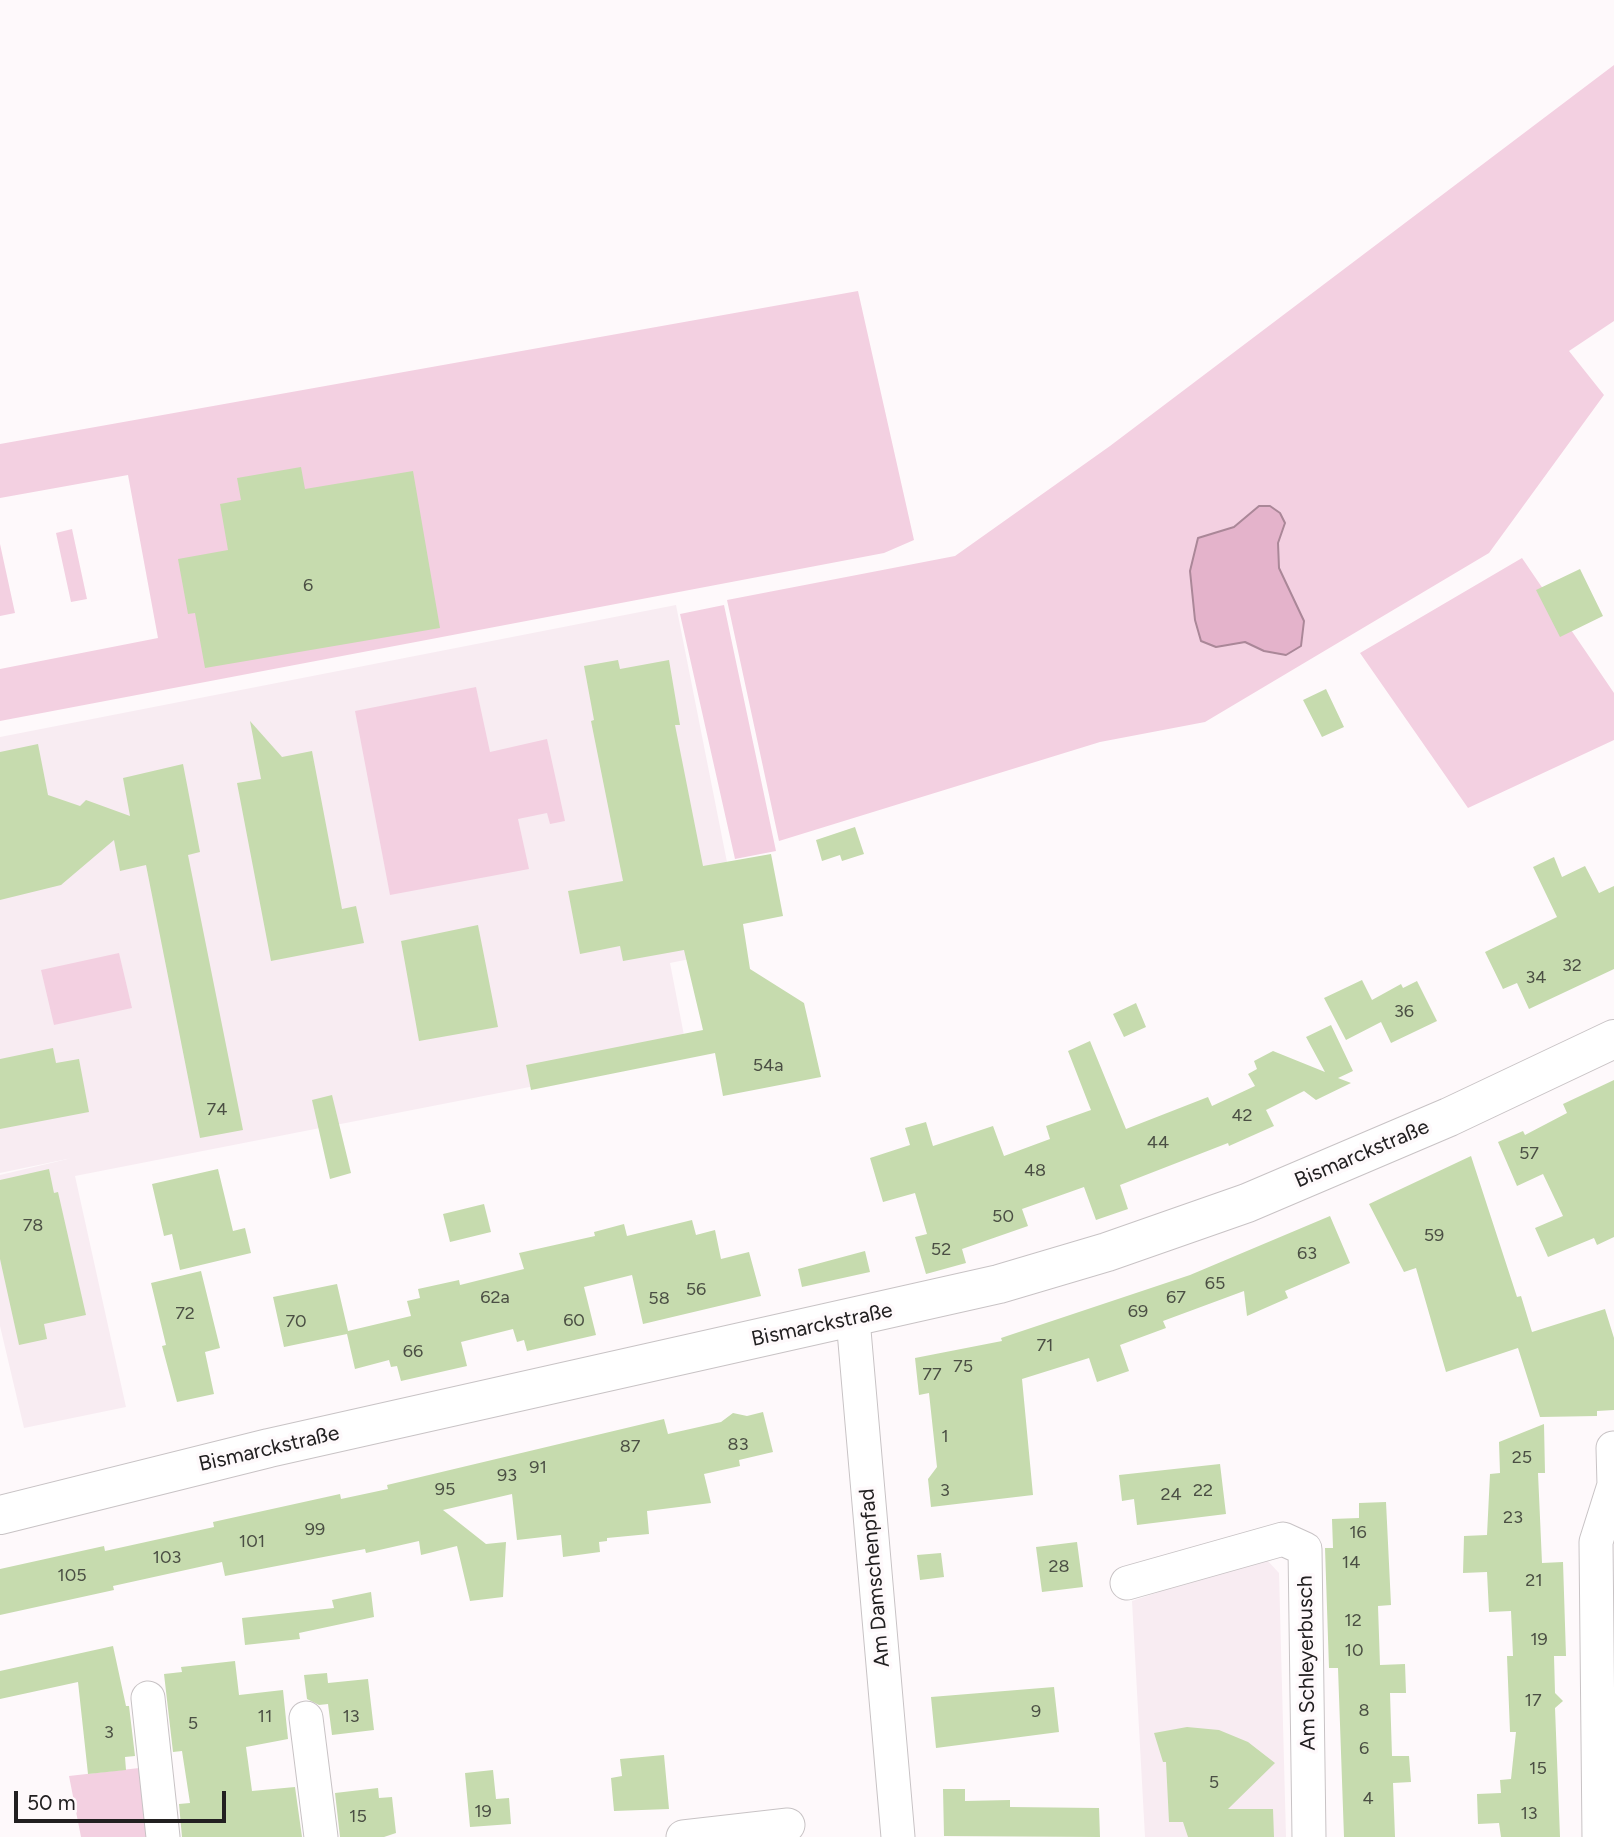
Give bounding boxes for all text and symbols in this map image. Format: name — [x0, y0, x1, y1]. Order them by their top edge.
house number: 6 — [303, 575, 313, 597]
house number: 32 — [1562, 955, 1582, 977]
house number: 34 — [1526, 967, 1546, 989]
house number: 36 — [1394, 1001, 1414, 1023]
house number: 54a — [753, 1055, 783, 1077]
house number: 74 — [207, 1099, 227, 1121]
house number: 42 — [1231, 1105, 1253, 1127]
street label: Bismarckstraße — [1291, 1114, 1433, 1194]
house number: 44 — [1147, 1132, 1169, 1154]
house number: 57 — [1519, 1143, 1539, 1165]
house number: 48 — [1024, 1160, 1046, 1182]
house number: 50 — [992, 1206, 1014, 1228]
house number: 78 — [23, 1215, 43, 1237]
house number: 59 — [1424, 1225, 1444, 1247]
house number: 52 — [931, 1239, 951, 1261]
house number: 63 — [1297, 1243, 1317, 1265]
house number: 65 — [1205, 1273, 1225, 1295]
house number: 56 — [686, 1279, 706, 1301]
house number: 62a — [480, 1287, 510, 1309]
house number: 67 — [1166, 1287, 1186, 1309]
house number: 58 — [648, 1288, 670, 1310]
street label: Bismarckstraße — [749, 1298, 895, 1352]
house number: 69 — [1128, 1301, 1148, 1323]
house number: 72 — [175, 1303, 195, 1325]
house number: 60 — [563, 1310, 585, 1332]
house number: 70 — [285, 1311, 307, 1333]
house number: 71 — [1036, 1335, 1054, 1357]
house number: 66 — [403, 1341, 423, 1363]
house number: 75 — [953, 1356, 973, 1378]
house number: 77 — [922, 1364, 942, 1386]
street label: Bismarckstraße — [196, 1421, 342, 1477]
house number: 1 — [941, 1426, 949, 1448]
house number: 83 — [728, 1434, 748, 1456]
house number: 87 — [620, 1436, 640, 1458]
house number: 25 — [1512, 1447, 1532, 1469]
house number: 91 — [529, 1457, 547, 1479]
house number: 93 — [497, 1465, 517, 1487]
house number: 95 — [435, 1479, 455, 1501]
house number: 3 — [940, 1480, 950, 1502]
house number: 22 — [1193, 1480, 1213, 1502]
house number: 24 — [1160, 1484, 1182, 1506]
street label: Am Damschenpfad — [855, 1488, 895, 1668]
house number: 23 — [1503, 1507, 1523, 1529]
house number: 99 — [305, 1519, 325, 1541]
house number: 16 — [1349, 1522, 1367, 1544]
house number: 101 — [239, 1531, 265, 1553]
house number: 103 — [153, 1547, 181, 1569]
house number: 14 — [1342, 1552, 1360, 1574]
house number: 28 — [1048, 1556, 1070, 1578]
house number: 105 — [57, 1565, 87, 1587]
house number: 21 — [1525, 1570, 1543, 1592]
street label: Am Schleyerbusch — [1293, 1575, 1321, 1751]
house number: 12 — [1344, 1610, 1362, 1632]
house number: 19 — [1530, 1629, 1548, 1651]
house number: 10 — [1345, 1640, 1363, 1662]
house number: 17 — [1524, 1690, 1542, 1712]
house number: 8 — [1358, 1700, 1370, 1722]
house number: 9 — [1031, 1701, 1041, 1723]
house number: 11 — [258, 1706, 272, 1728]
house number: 13 — [342, 1706, 360, 1728]
house number: 5 — [188, 1713, 198, 1735]
house number: 3 — [104, 1722, 114, 1744]
house number: 6 — [1359, 1738, 1369, 1760]
house number: 15 — [1529, 1758, 1547, 1780]
house number: 5 — [1209, 1772, 1219, 1794]
scale bar — [18, 1778, 229, 1822]
house number: 4 — [1362, 1788, 1374, 1810]
text: 50 m — [27, 1790, 76, 1815]
house number: 19 — [474, 1801, 492, 1823]
house number: 13 — [1520, 1803, 1538, 1825]
house number: 15 — [349, 1806, 367, 1828]

